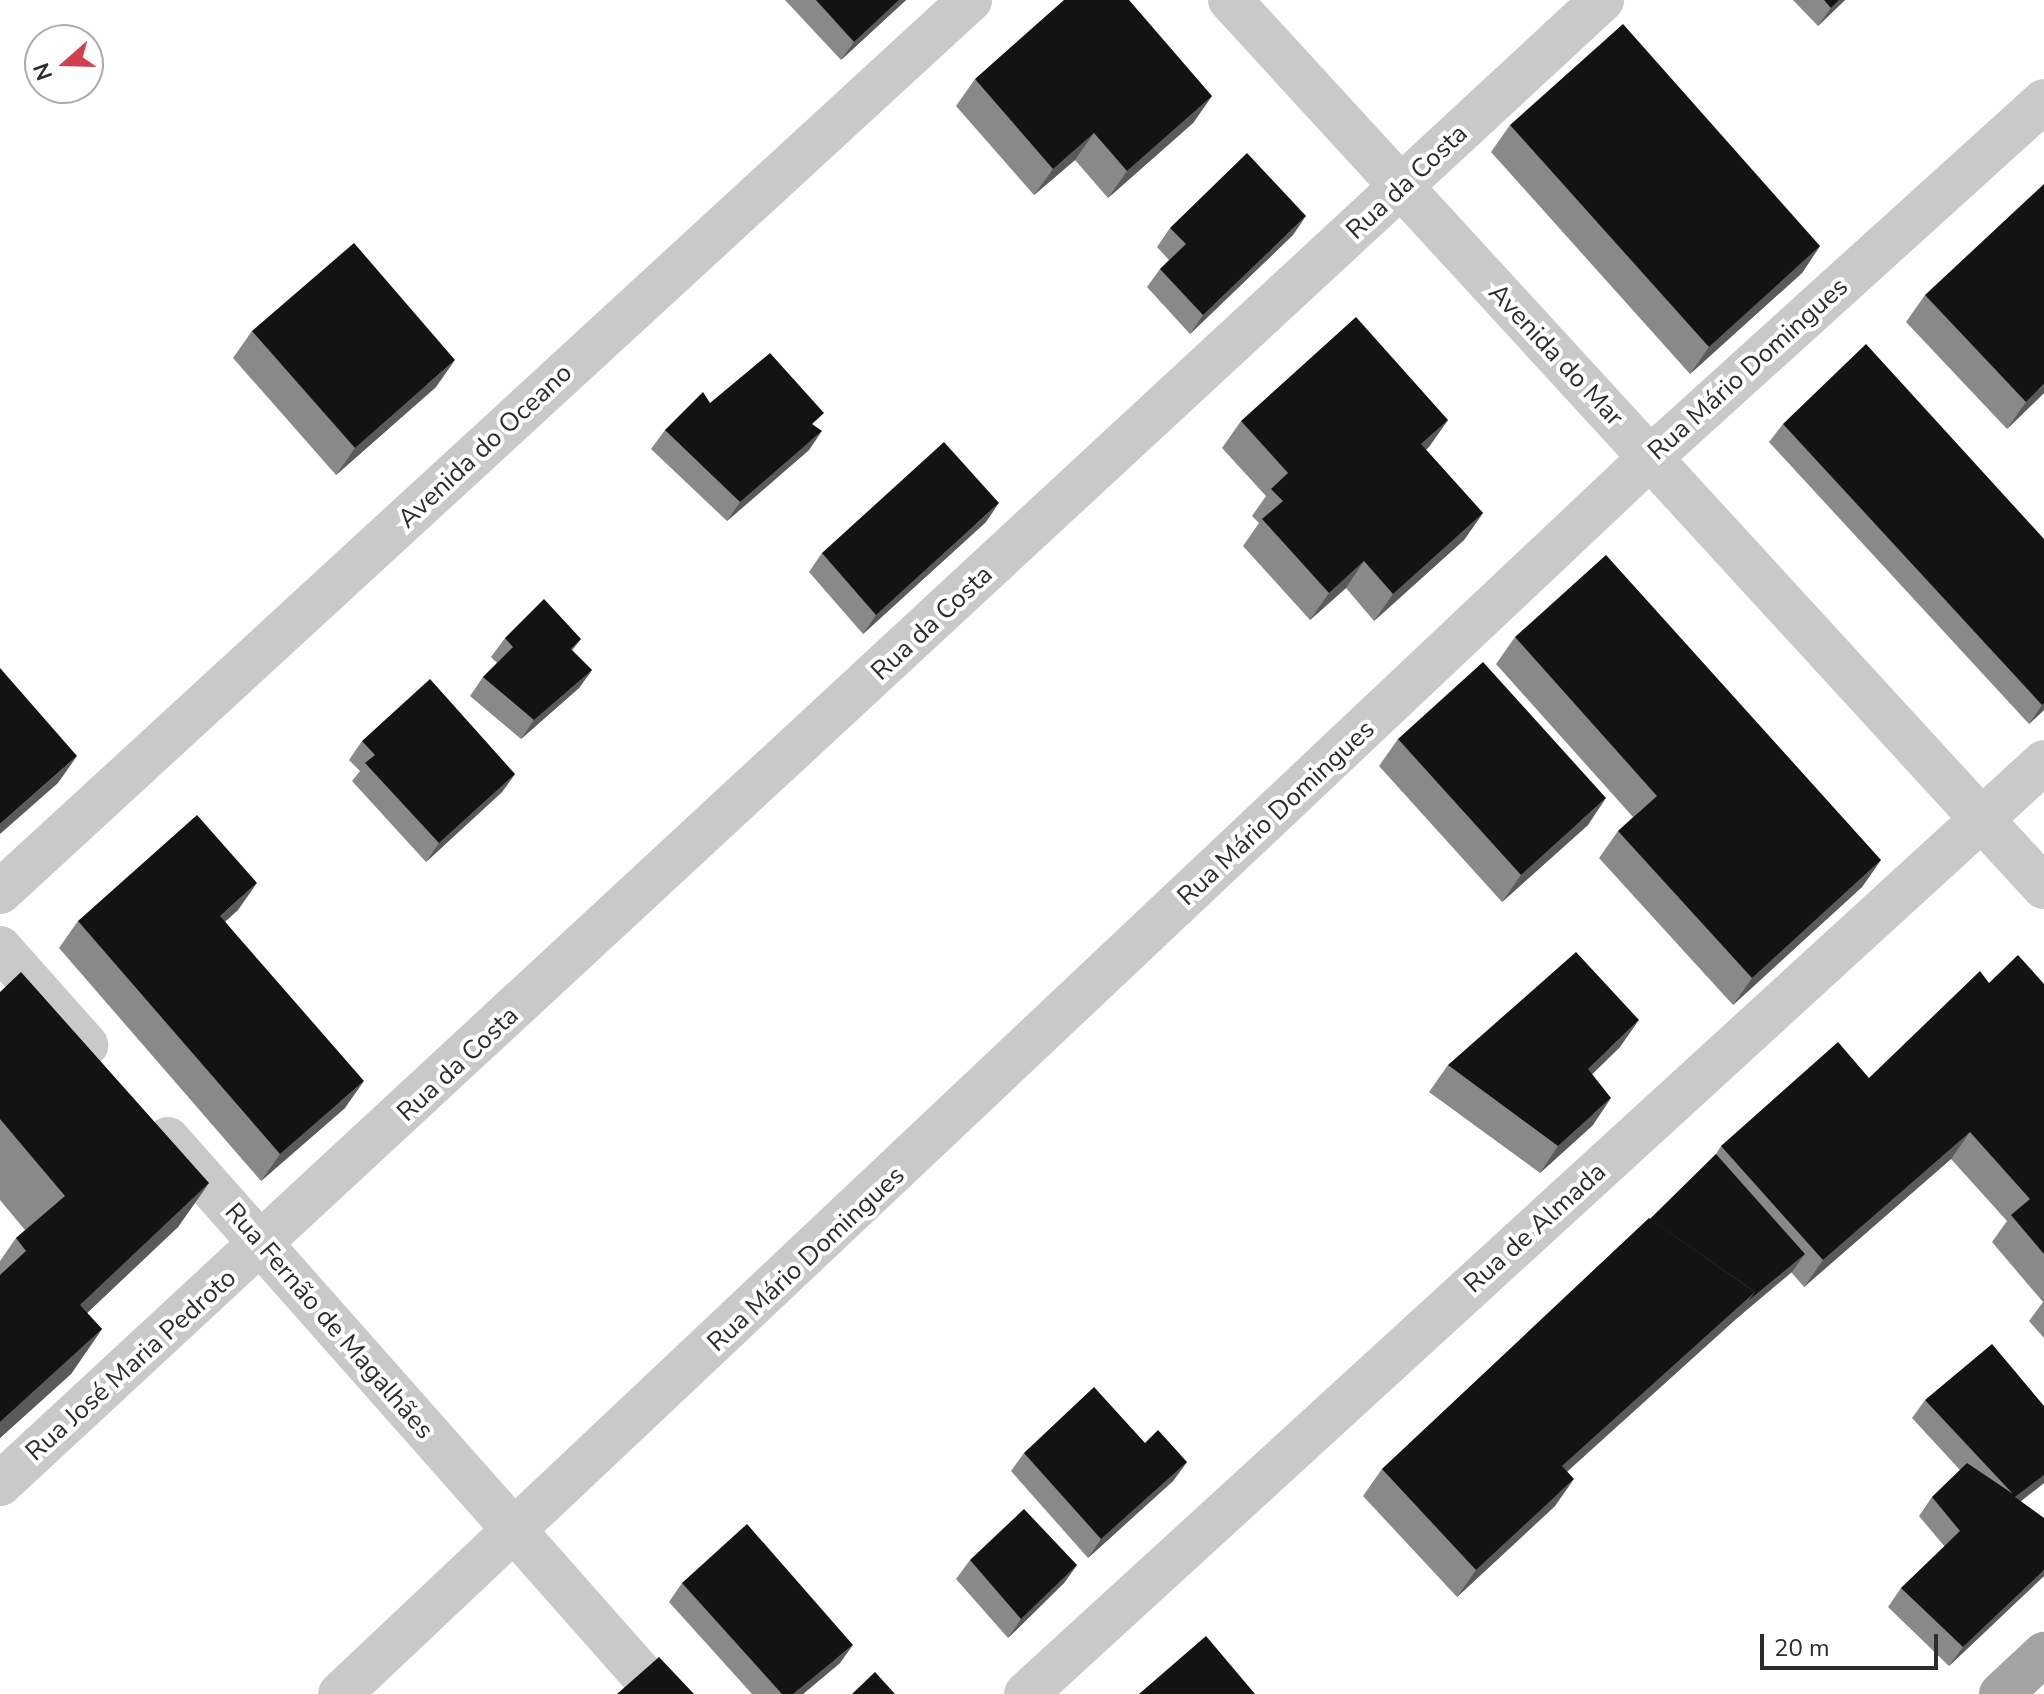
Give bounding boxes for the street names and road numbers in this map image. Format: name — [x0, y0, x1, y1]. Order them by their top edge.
street label: Rua da Costa — [1340, 118, 1474, 246]
street label: Rua Mário Domingues — [1642, 271, 1854, 467]
street label: Avenida do Mar — [1482, 277, 1630, 433]
street label: Avenida do Oceano — [392, 357, 578, 535]
street label: Rua da Costa — [865, 559, 999, 687]
street label: Rua Mário Domingues — [1171, 714, 1381, 912]
street label: Rua da Costa — [391, 1000, 525, 1128]
street label: Rua de Almada — [1458, 1156, 1612, 1300]
street label: Rua Mário Domingues — [701, 1160, 911, 1358]
street label: Rua Fernão de Magalhães — [218, 1197, 440, 1445]
street label: Rua José Maria Pedroto — [20, 1262, 242, 1468]

